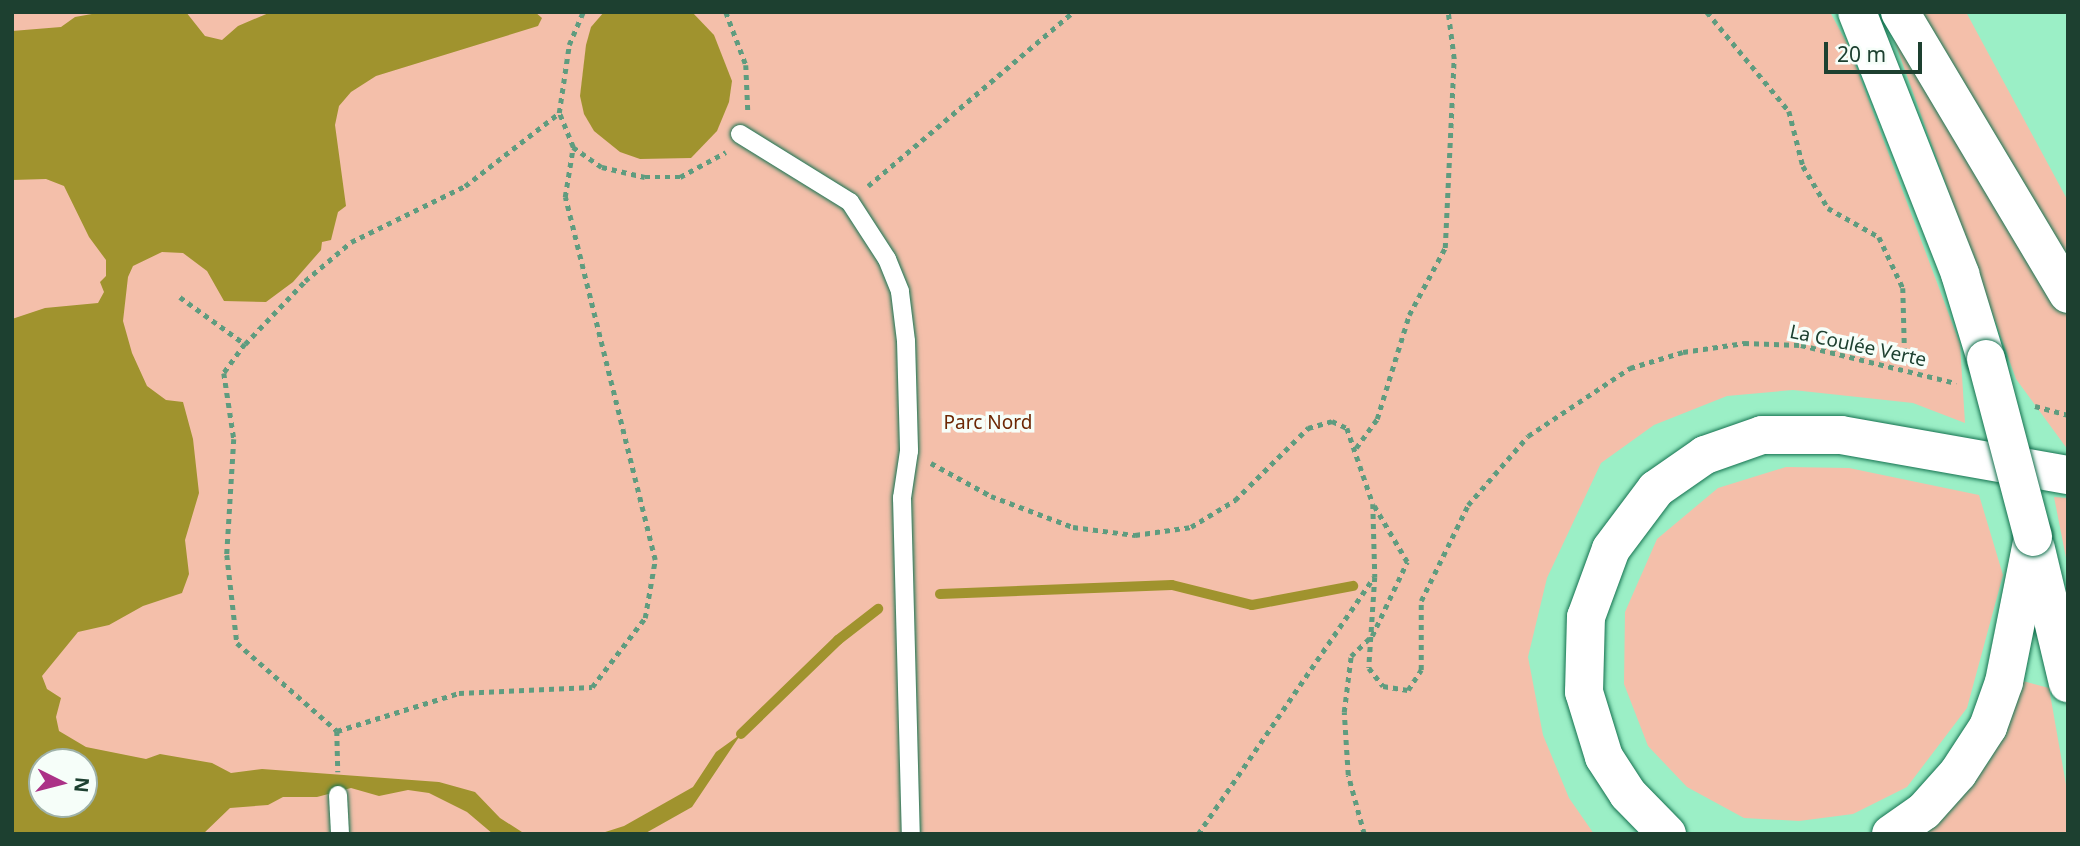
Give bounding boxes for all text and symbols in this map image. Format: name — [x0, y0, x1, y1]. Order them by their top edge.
scale bar — [1828, 28, 1926, 72]
text: 20 m — [1837, 40, 1886, 68]
street label: La Coulée Verte — [1788, 320, 1928, 372]
park label: Parc Nord — [944, 412, 1032, 434]
north arrow — [28, 748, 98, 818]
text: N — [68, 776, 96, 794]

